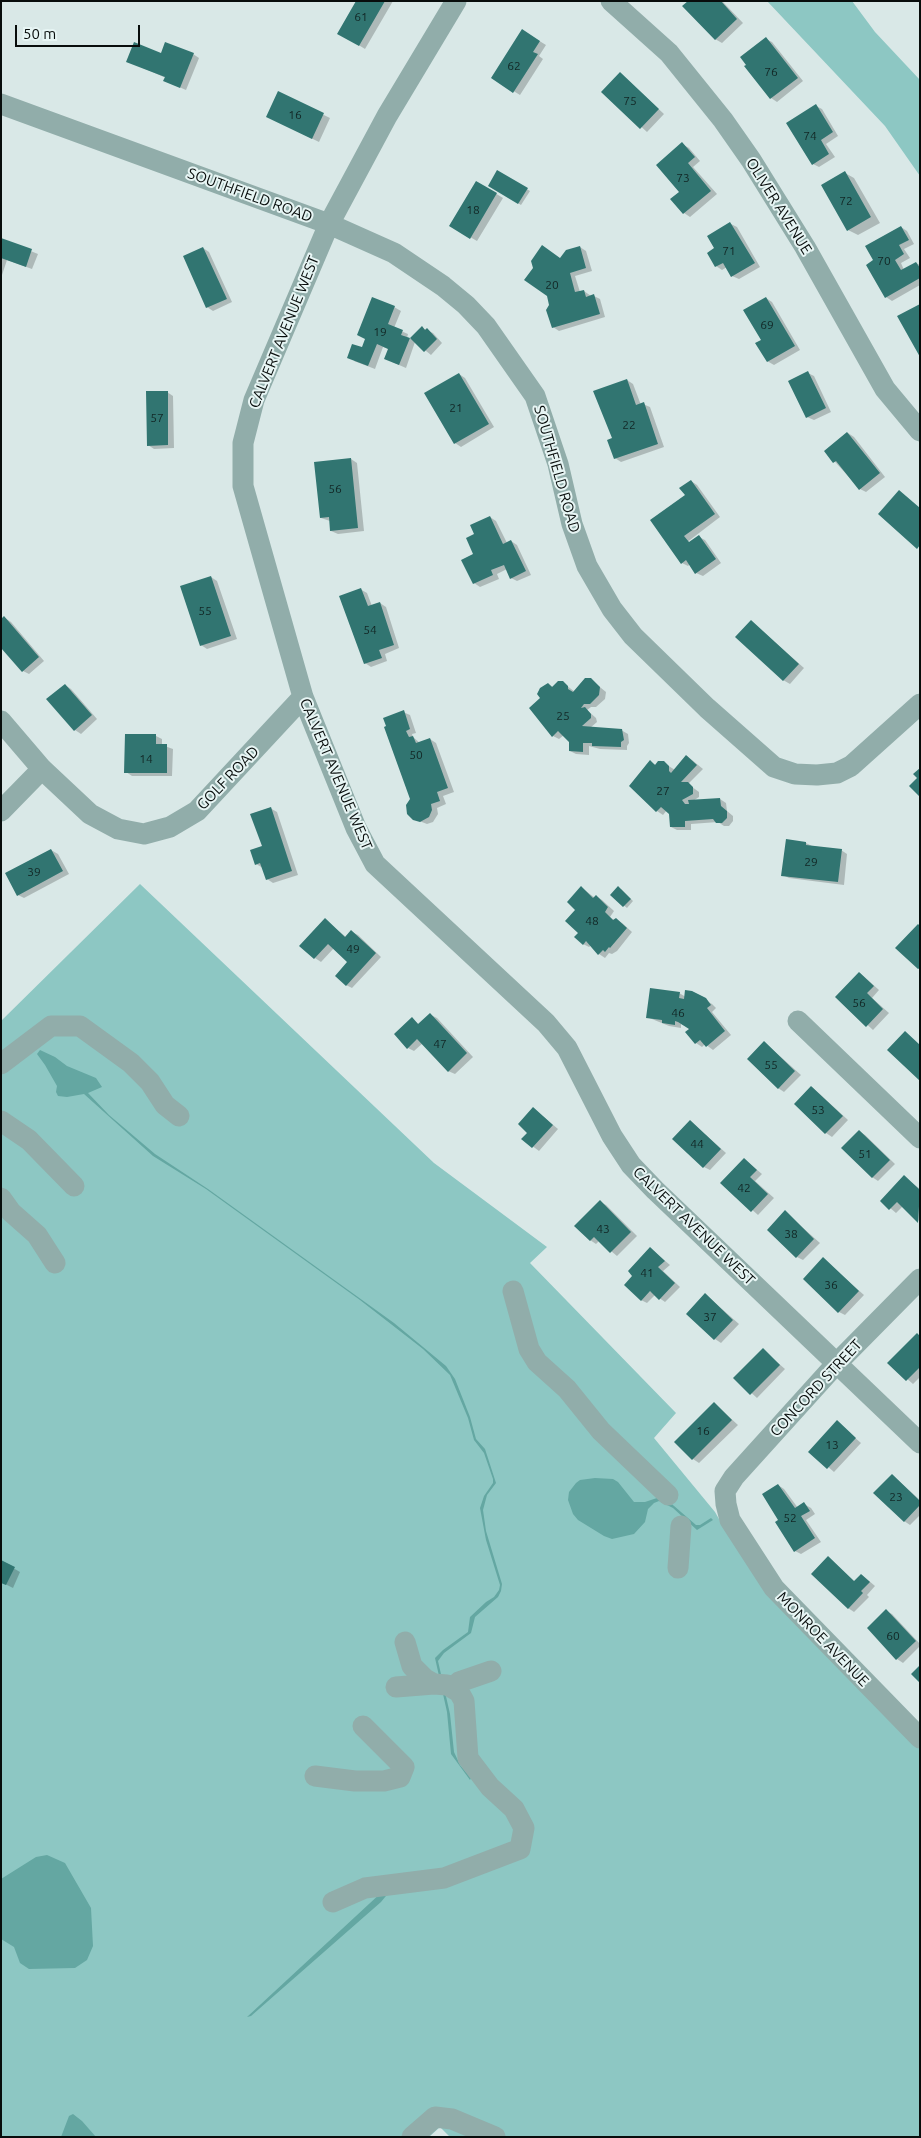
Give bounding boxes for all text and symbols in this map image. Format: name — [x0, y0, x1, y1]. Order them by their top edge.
house number: 61 — [354, 10, 368, 24]
scale bar — [18, 15, 142, 47]
text: 50 m — [23, 25, 56, 42]
house number: 62 — [507, 59, 521, 73]
house number: 76 — [764, 65, 778, 79]
house number: 75 — [623, 94, 637, 108]
house number: 16 — [288, 108, 302, 122]
house number: 74 — [803, 129, 817, 143]
street label: OLIVER AVENUE — [742, 155, 816, 257]
street label: SOUTHFIELD ROAD — [185, 164, 315, 226]
house number: 73 — [676, 171, 690, 185]
house number: 72 — [839, 194, 853, 208]
house number: 18 — [466, 203, 480, 217]
house number: 71 — [722, 244, 736, 258]
street label: CALVERT AVENUE WEST — [245, 253, 323, 411]
house number: 70 — [877, 254, 891, 268]
house number: 20 — [545, 278, 559, 292]
house number: 69 — [760, 318, 774, 332]
house number: 19 — [373, 325, 387, 339]
house number: 21 — [449, 401, 463, 415]
street label: SOUTHFIELD ROAD — [530, 403, 584, 535]
house number: 57 — [150, 411, 164, 425]
house number: 22 — [622, 418, 636, 432]
house number: 56 — [328, 482, 342, 496]
house number: 55 — [198, 604, 212, 618]
house number: 54 — [363, 623, 377, 637]
street label: CALVERT AVENUE WEST — [296, 696, 376, 852]
house number: 25 — [556, 709, 570, 723]
street label: GOLF ROAD — [193, 742, 263, 814]
house number: 50 — [409, 748, 423, 762]
house number: 14 — [139, 752, 153, 766]
house number: 27 — [656, 784, 670, 798]
house number: 29 — [804, 855, 818, 869]
house number: 39 — [27, 865, 41, 879]
house number: 48 — [585, 914, 599, 928]
house number: 49 — [346, 942, 360, 956]
house number: 56 — [852, 996, 866, 1010]
house number: 46 — [671, 1006, 685, 1020]
house number: 47 — [433, 1037, 447, 1051]
house number: 55 — [764, 1058, 778, 1072]
house number: 53 — [811, 1103, 825, 1117]
house number: 44 — [690, 1137, 704, 1151]
house number: 51 — [858, 1147, 872, 1161]
street label: CALVERT AVENUE WEST — [629, 1163, 759, 1289]
house number: 42 — [737, 1181, 751, 1195]
house number: 43 — [596, 1222, 610, 1236]
house number: 38 — [784, 1227, 798, 1241]
house number: 41 — [640, 1266, 654, 1280]
house number: 36 — [824, 1278, 838, 1292]
house number: 37 — [703, 1310, 717, 1324]
street label: CONCORD STREET — [766, 1336, 866, 1440]
house number: 16 — [696, 1424, 710, 1438]
house number: 13 — [825, 1438, 839, 1452]
house number: 23 — [889, 1490, 903, 1504]
house number: 52 — [783, 1511, 797, 1525]
street label: MONROE AVENUE — [773, 1588, 873, 1690]
house number: 60 — [886, 1629, 900, 1643]

